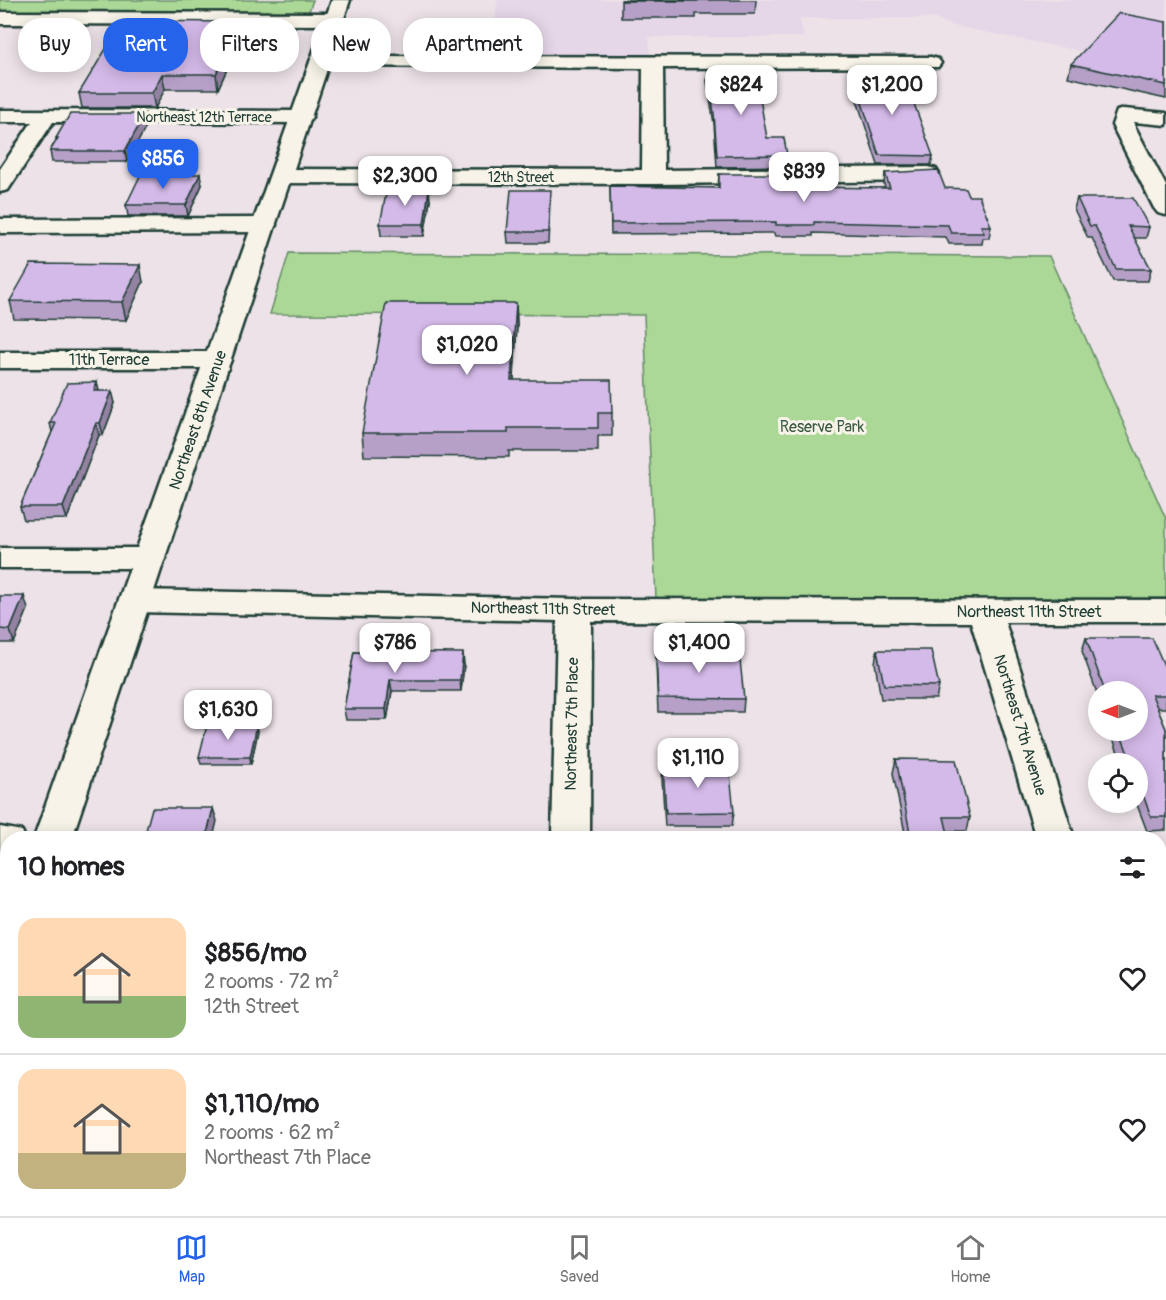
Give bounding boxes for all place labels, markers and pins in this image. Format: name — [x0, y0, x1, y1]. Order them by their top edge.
pin: $824 — [705, 65, 777, 116]
pin: $1,200 — [843, 65, 941, 116]
pin: $856 — [127, 139, 199, 190]
pin: $839 — [768, 152, 840, 203]
pin: $2,300 — [356, 156, 454, 207]
pin: $1,020 — [418, 325, 516, 376]
pin: $786 — [359, 623, 431, 674]
pin: $1,400 — [650, 623, 748, 674]
pin: $1,630 — [179, 690, 277, 741]
pin: $1,110 — [649, 738, 747, 789]

